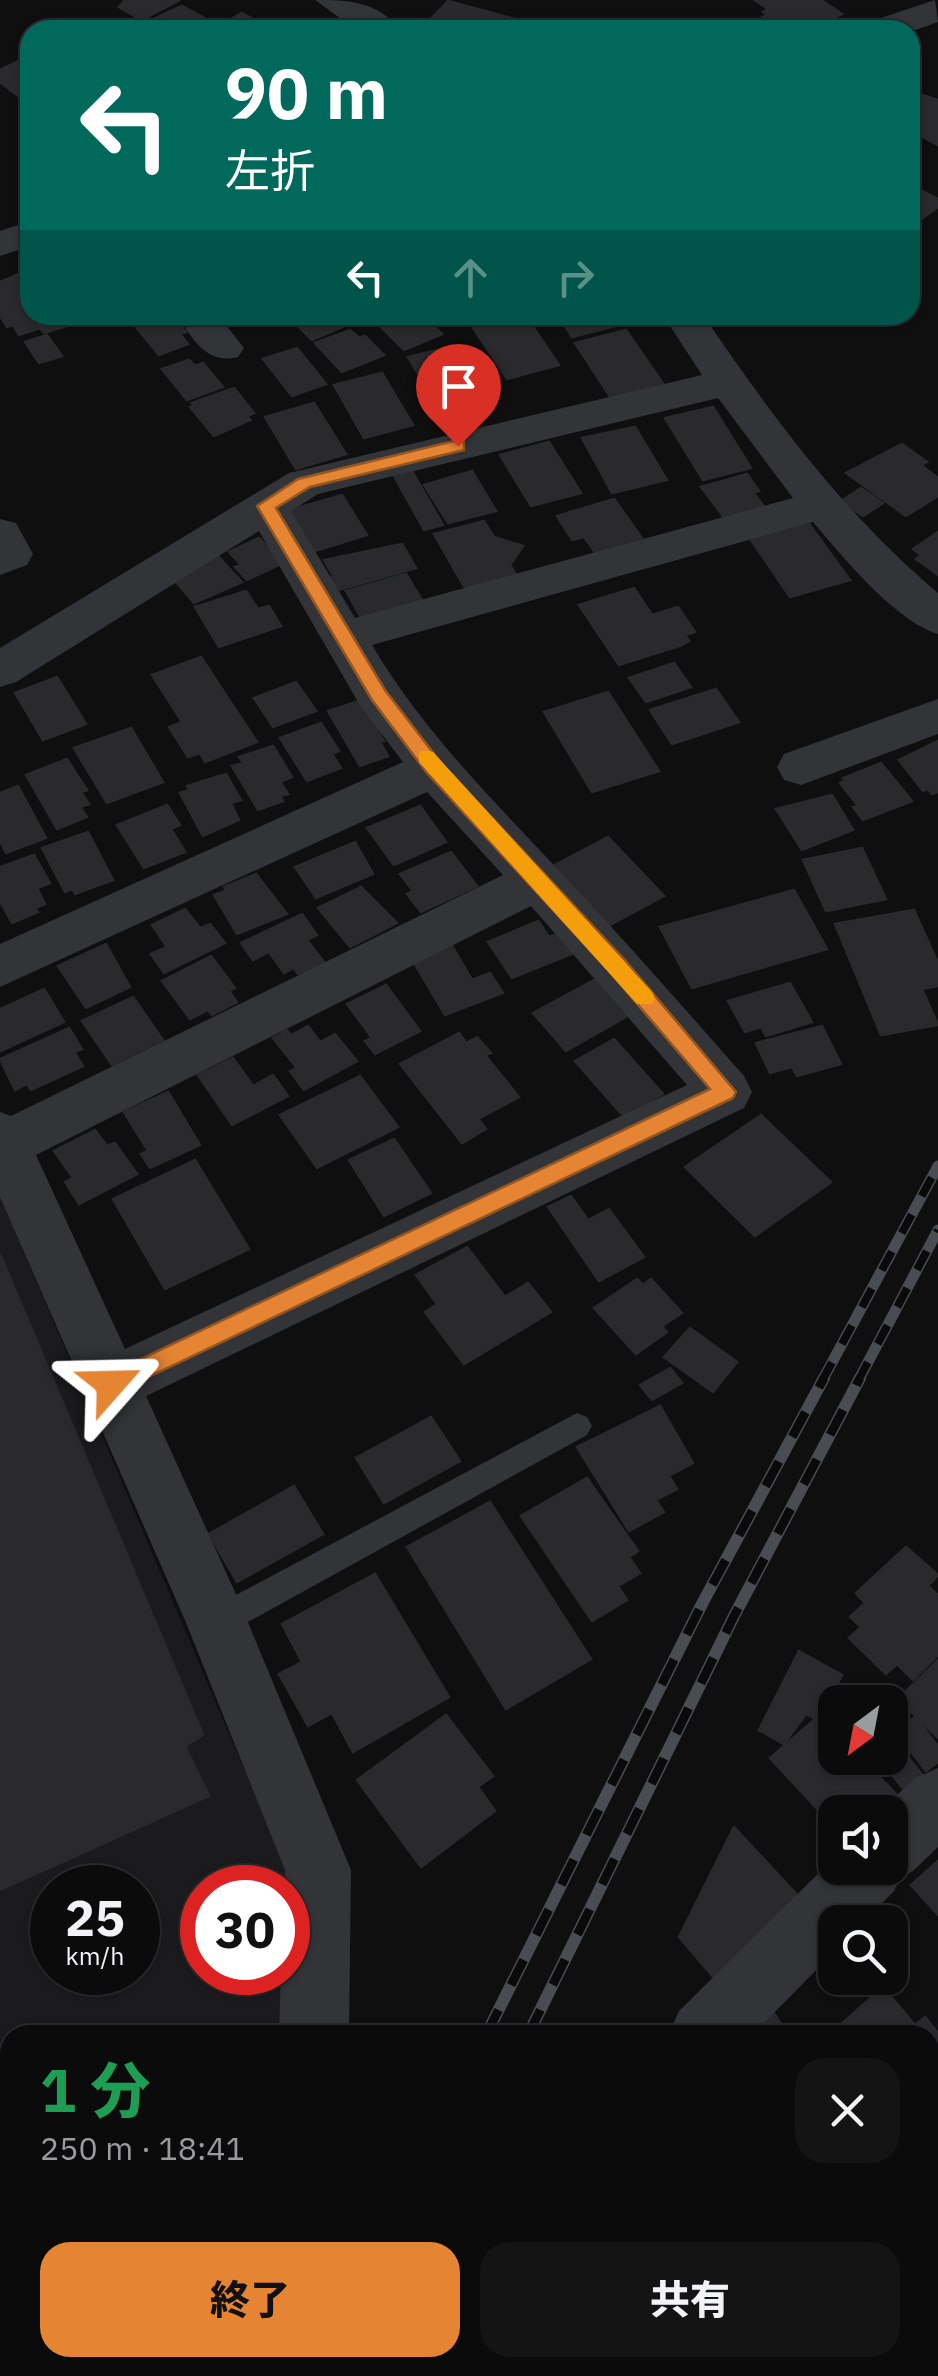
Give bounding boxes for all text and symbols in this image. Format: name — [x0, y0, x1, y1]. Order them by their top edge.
text: 90 m — [225, 47, 388, 138]
icon: left — [60, 60, 190, 190]
text: 左折 — [225, 141, 315, 199]
icon: left — [338, 250, 393, 305]
icon: ahead — [443, 250, 498, 305]
icon: right — [548, 250, 603, 305]
pin — [416, 344, 501, 447]
icon: arrive — [431, 359, 486, 414]
position arrow — [59, 1332, 163, 1436]
north arrow — [818, 1685, 908, 1775]
map controls — [818, 1685, 908, 1995]
button: sound — [818, 1795, 908, 1885]
speed limit sign: 30 — [180, 1865, 310, 1995]
text: 25 — [65, 1885, 125, 1950]
button: search — [818, 1905, 908, 1995]
text: km/h — [66, 1939, 124, 1972]
text: 1 分 — [40, 2050, 150, 2129]
button: close — [795, 2058, 900, 2163]
text: 250 m · 18:41 — [40, 2127, 245, 2169]
button: 終了 — [40, 2242, 460, 2357]
button: 共有 — [480, 2242, 900, 2357]

